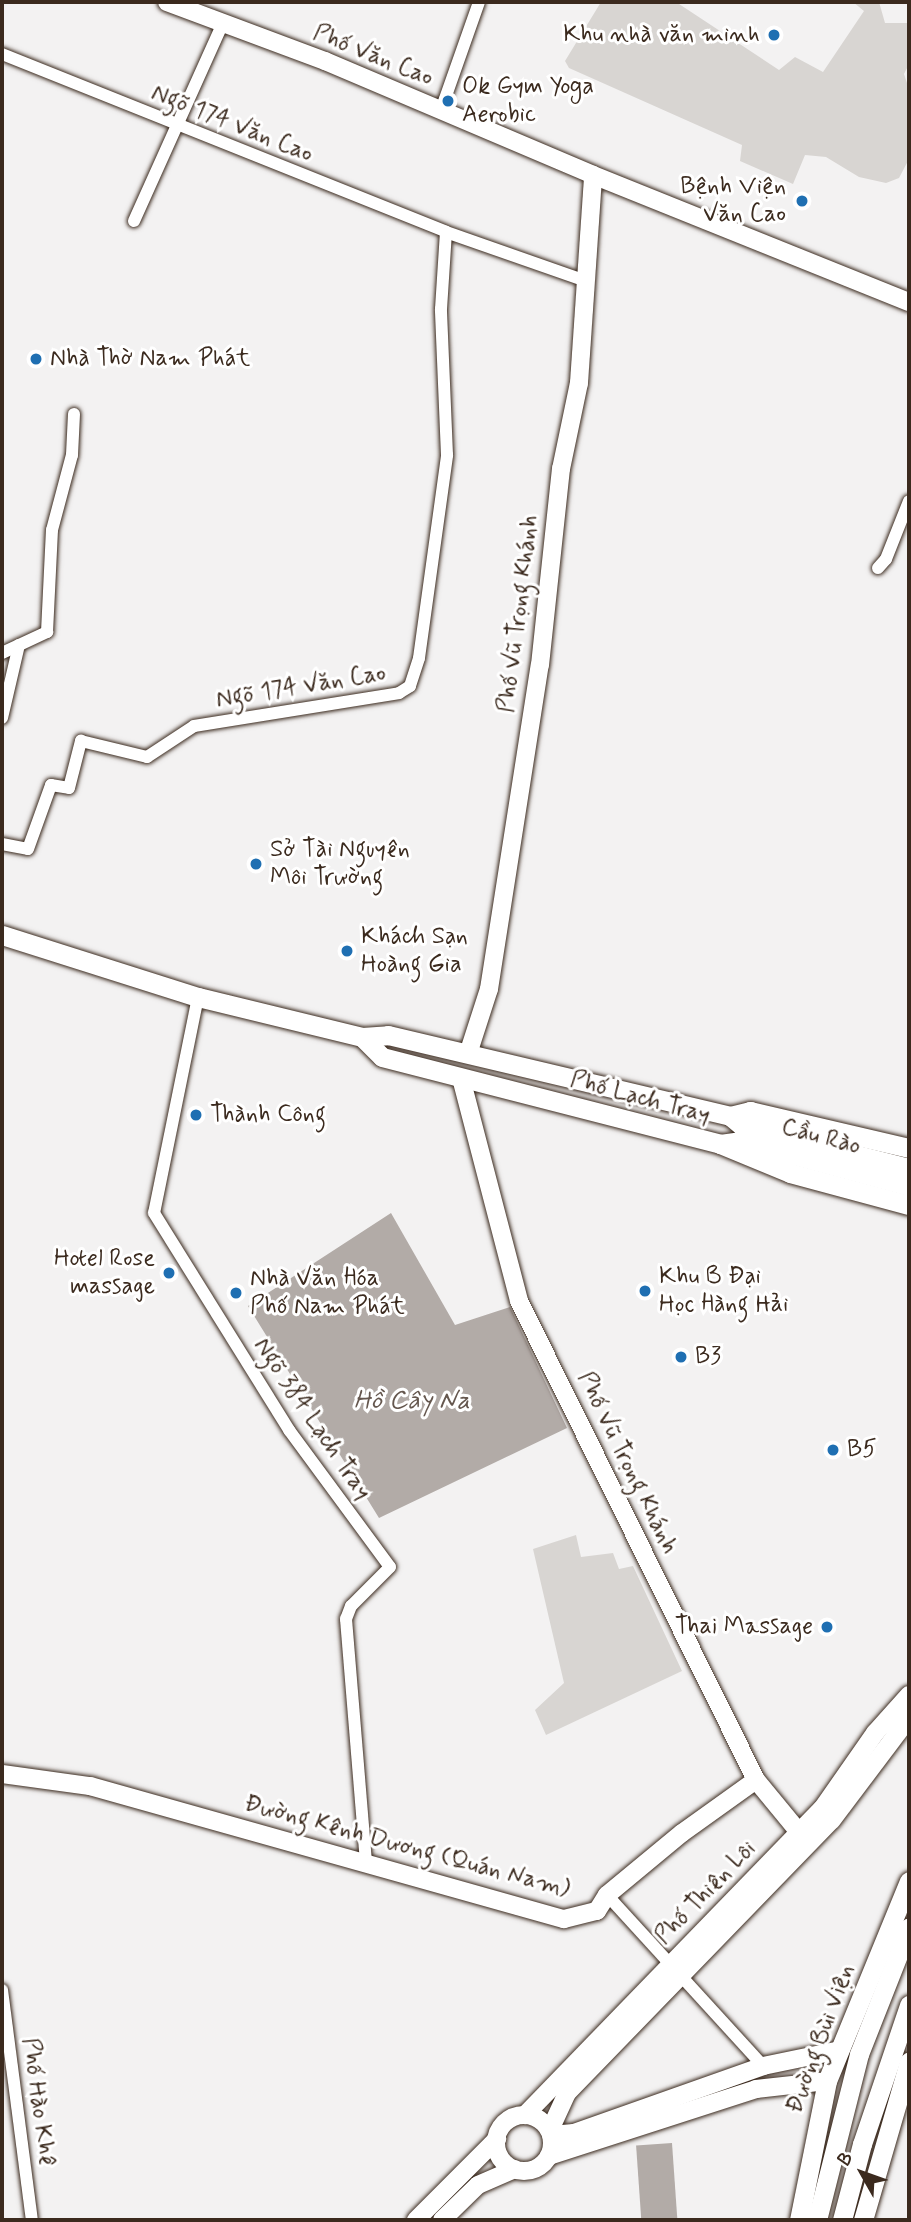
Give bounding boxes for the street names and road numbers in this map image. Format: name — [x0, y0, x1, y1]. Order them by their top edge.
street label: Phố Văn Cao — [308, 18, 438, 94]
street label: Ngõ 174 Văn Cao — [146, 78, 318, 170]
street label: Phố Vũ Trọng Khánh — [492, 512, 546, 716]
street label: Ngõ 174 Văn Cao — [213, 659, 389, 715]
street label: Phố Lạch Tray — [567, 1066, 713, 1130]
street label: Cầu Rào — [778, 1113, 864, 1161]
street label: Ngõ 384 Lạch Tray — [247, 1333, 377, 1505]
street label: Phố Vũ Trọng Khánh — [570, 1366, 684, 1560]
street label: Đường Kênh Dương (Quán Nam) — [242, 1790, 572, 1904]
street label: Phố Thiên Lôi — [649, 1834, 763, 1952]
street label: Đường Bùi Viện — [781, 1961, 861, 2117]
street label: Phố Hào Khê — [15, 2036, 61, 2168]

